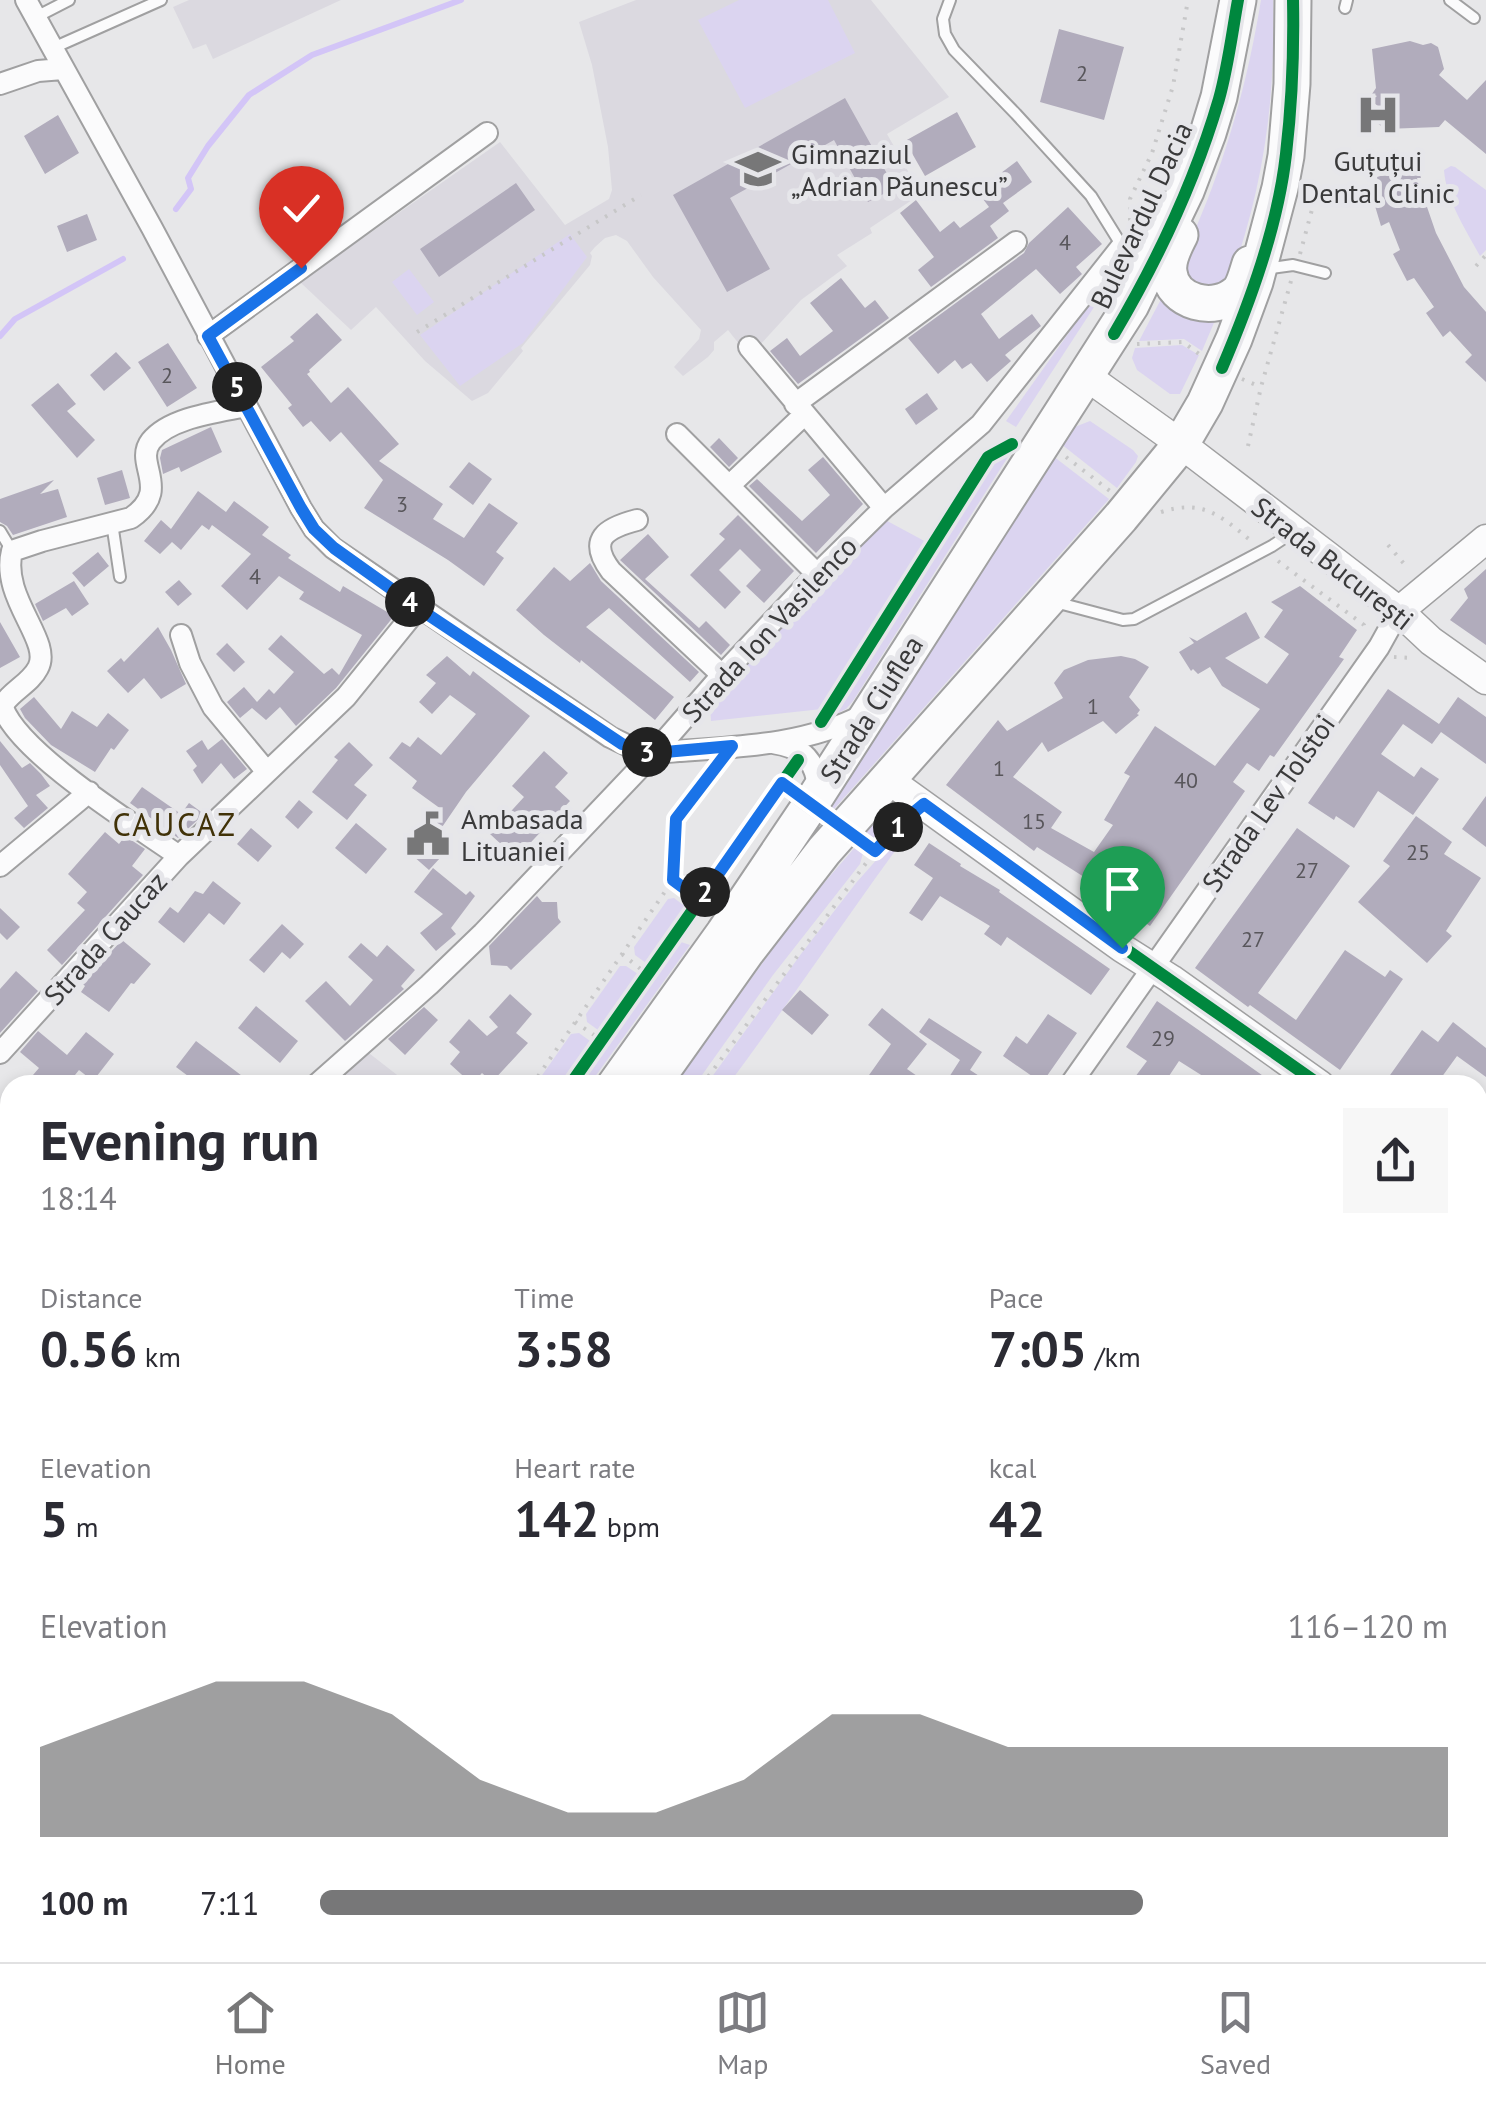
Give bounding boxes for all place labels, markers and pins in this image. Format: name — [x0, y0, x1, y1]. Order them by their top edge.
hospital icon: Guțuțui Dental Clinic — [1354, 91, 1402, 139]
place label: Gimnaziul „Adrian Păunescu” — [791, 135, 1008, 204]
place label: Guțuțui Dental Clinic — [1301, 142, 1455, 211]
school or university icon: Gimnaziul „Adrian Păunescu” — [734, 145, 782, 193]
pin — [259, 166, 344, 269]
pin: 5 — [212, 362, 262, 412]
pin: 4 — [385, 577, 435, 627]
pin: 3 — [622, 727, 672, 777]
place label: Ambasada Lituaniei — [461, 800, 584, 869]
pin: 1 — [873, 802, 923, 852]
public building icon: Ambasada Lituaniei — [404, 810, 452, 858]
pin — [1080, 846, 1165, 949]
pin: 2 — [680, 867, 730, 917]

